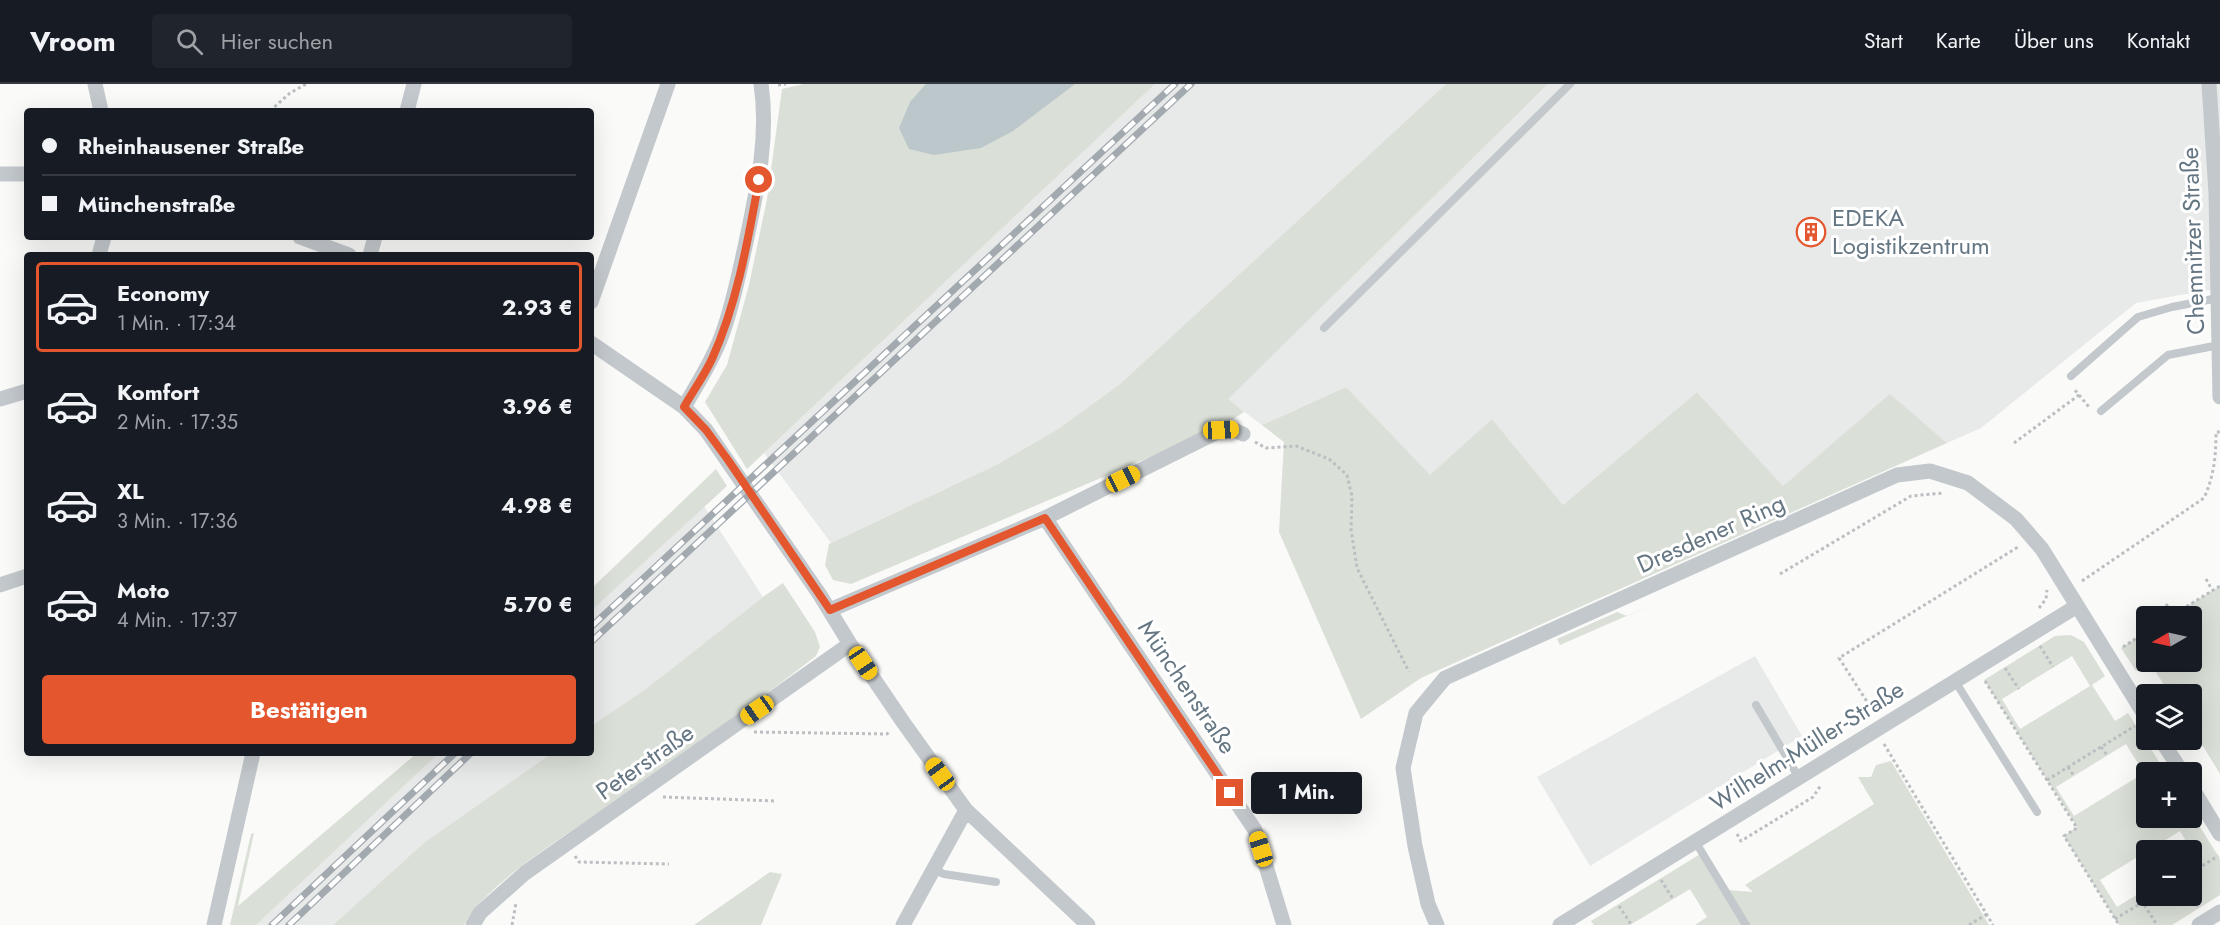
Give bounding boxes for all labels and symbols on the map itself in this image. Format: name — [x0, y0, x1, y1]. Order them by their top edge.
street label: Chemnitzer Straße — [2172, 147, 2213, 335]
route start — [745, 166, 772, 193]
place label: EDEKA Logistikzentrum — [1832, 200, 1990, 263]
building icon: EDEKA Logistikzentrum — [1795, 216, 1827, 248]
car — [1203, 420, 1239, 440]
car — [1103, 463, 1143, 495]
street label: Dresdener Ring — [1631, 485, 1790, 582]
north arrow — [2136, 606, 2202, 672]
street label: Münchenstraße — [1130, 613, 1245, 761]
car — [845, 643, 881, 683]
street label: Wilhelm-Müller-Straße — [1703, 672, 1911, 820]
car — [737, 692, 777, 728]
street label: Peterstraße — [589, 715, 701, 808]
car — [922, 754, 958, 794]
callout: 1 Min. — [1251, 772, 1362, 814]
route end — [1216, 779, 1243, 806]
car — [1247, 829, 1275, 869]

